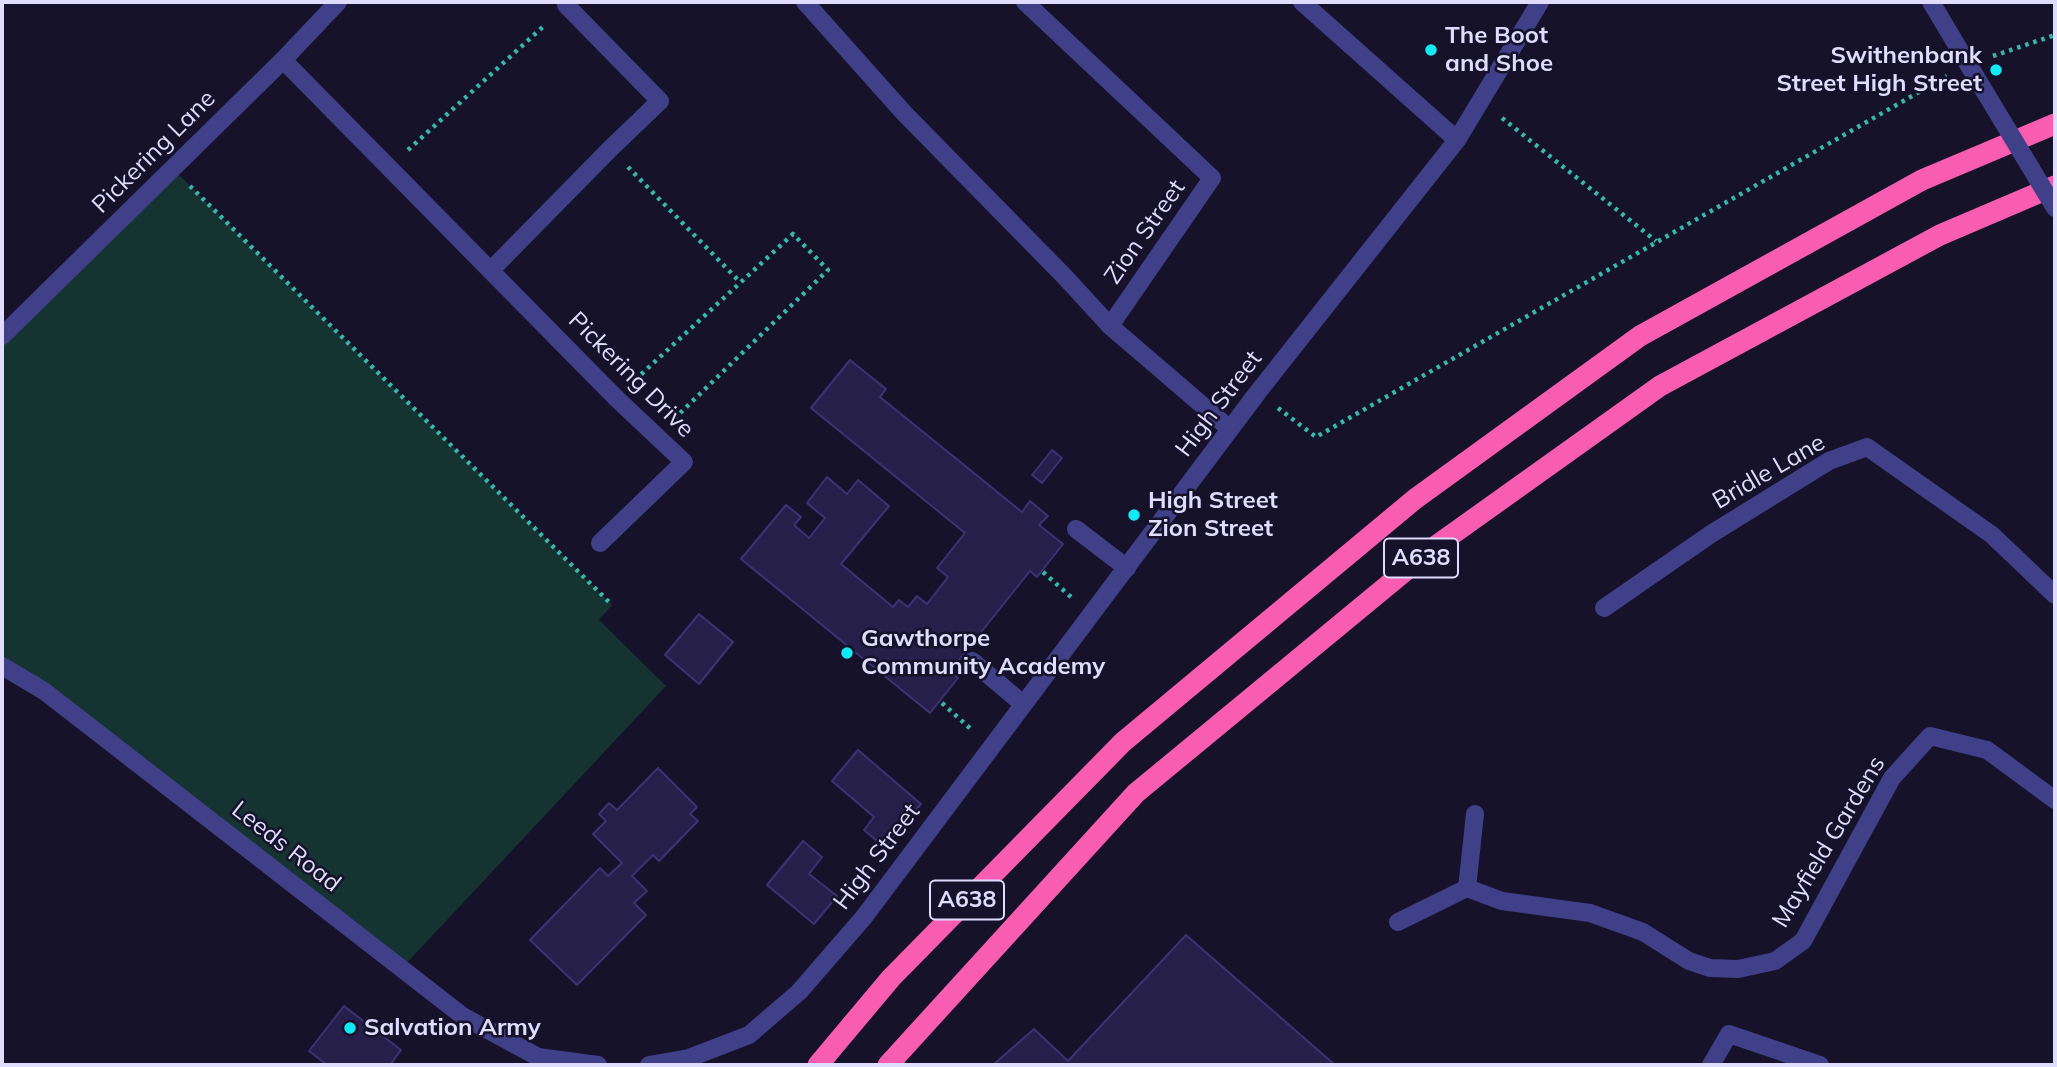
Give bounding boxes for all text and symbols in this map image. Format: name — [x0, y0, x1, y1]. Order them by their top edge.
place label: The Boot and Shoe — [1445, 22, 1553, 78]
marker: The Boot and Shoe — [1423, 42, 1439, 58]
place label: Swithenbank Street High Street — [1777, 42, 1982, 98]
marker: Swithenbank Street High Street — [1988, 62, 2004, 78]
street label: Pickering Lane — [86, 84, 222, 220]
street label: Zion Street — [1099, 174, 1191, 290]
street label: Pickering Drive — [562, 306, 700, 444]
street label: High Street — [1170, 345, 1268, 463]
street label: Bridle Lane — [1708, 428, 1830, 516]
place label: High Street Zion Street — [1148, 487, 1278, 543]
marker: High Street Zion Street — [1126, 507, 1142, 523]
road number: A638 — [1384, 538, 1458, 578]
place label: Gawthorpe Community Academy — [861, 625, 1105, 681]
marker: Gawthorpe Community Academy — [839, 645, 855, 661]
street label: Mayfield Gardens — [1766, 751, 1892, 933]
street label: Leeds Road — [226, 795, 346, 899]
street label: High Street — [828, 798, 926, 916]
road number: A638 — [930, 880, 1004, 920]
place label: Salvation Army — [364, 1014, 541, 1042]
marker: Salvation Army — [342, 1020, 358, 1036]

